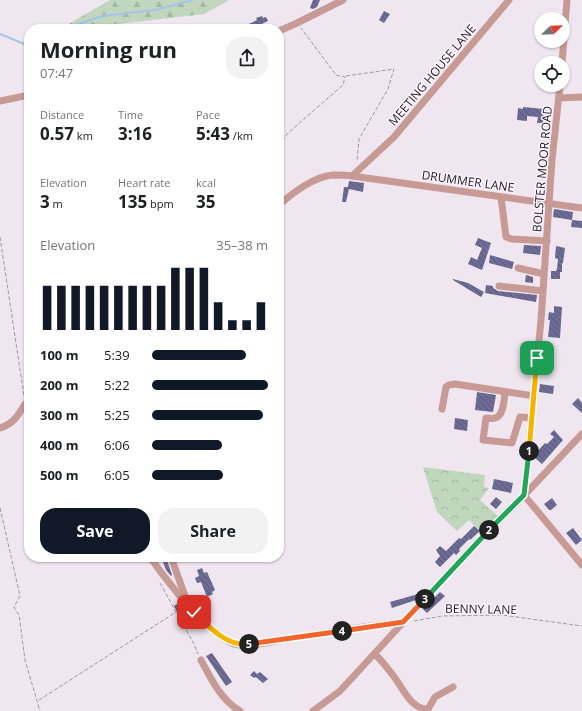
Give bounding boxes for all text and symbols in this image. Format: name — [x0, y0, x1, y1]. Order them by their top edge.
north arrow — [534, 12, 570, 48]
map controls — [534, 12, 570, 92]
street label: MEETING HOUSE LANE — [384, 21, 480, 129]
text: Morning run — [40, 34, 177, 64]
button: share — [226, 37, 268, 79]
button: locate — [534, 56, 570, 92]
text: 07:47 — [40, 64, 73, 82]
street label: BOLSTER MOOR ROAD — [528, 105, 556, 233]
text: Distance — [40, 107, 84, 122]
text: Time — [118, 107, 143, 122]
text: Pace — [196, 107, 220, 122]
text: 0.57 — [40, 122, 74, 145]
text: 3:16 — [118, 122, 152, 145]
text: 5:43 — [196, 122, 230, 145]
text: km — [74, 128, 93, 143]
text: /km — [230, 128, 253, 143]
street label: DRUMMER LANE — [421, 166, 515, 196]
text: Elevation — [40, 175, 87, 190]
text: Heart rate — [118, 175, 170, 190]
text: kcal — [196, 175, 216, 190]
text: 3 — [40, 190, 50, 213]
text: 135 — [118, 190, 147, 213]
text: 35 — [196, 190, 215, 213]
text: m — [50, 196, 63, 211]
text: bpm — [147, 196, 174, 211]
text: Elevation — [40, 236, 95, 254]
text: 35–38 m — [216, 236, 268, 254]
pin — [520, 341, 554, 375]
text: 100 m — [40, 346, 78, 364]
text: 5:39 — [104, 346, 130, 364]
icon: arrive — [526, 347, 548, 369]
text: 200 m — [40, 376, 78, 394]
text: 5:22 — [104, 376, 130, 394]
text: 300 m — [40, 406, 78, 424]
text: 5:25 — [104, 406, 130, 424]
text: 400 m — [40, 436, 78, 454]
text: 6:06 — [104, 436, 130, 454]
pin: 1 — [519, 441, 539, 461]
text: 1 — [526, 443, 532, 458]
text: 500 m — [40, 466, 78, 484]
text: 6:05 — [104, 466, 130, 484]
button: Save — [40, 508, 150, 554]
button: Share — [158, 508, 268, 554]
pin: 2 — [479, 520, 499, 540]
text: 2 — [486, 522, 492, 537]
pin: 3 — [415, 589, 435, 609]
text: 3 — [422, 591, 428, 606]
pin — [177, 595, 211, 629]
street label: BENNY LANE — [445, 600, 517, 618]
icon: check — [183, 601, 205, 623]
pin: 4 — [332, 621, 352, 641]
text: 4 — [339, 623, 345, 638]
pin: 5 — [239, 634, 259, 654]
text: 5 — [246, 636, 252, 651]

